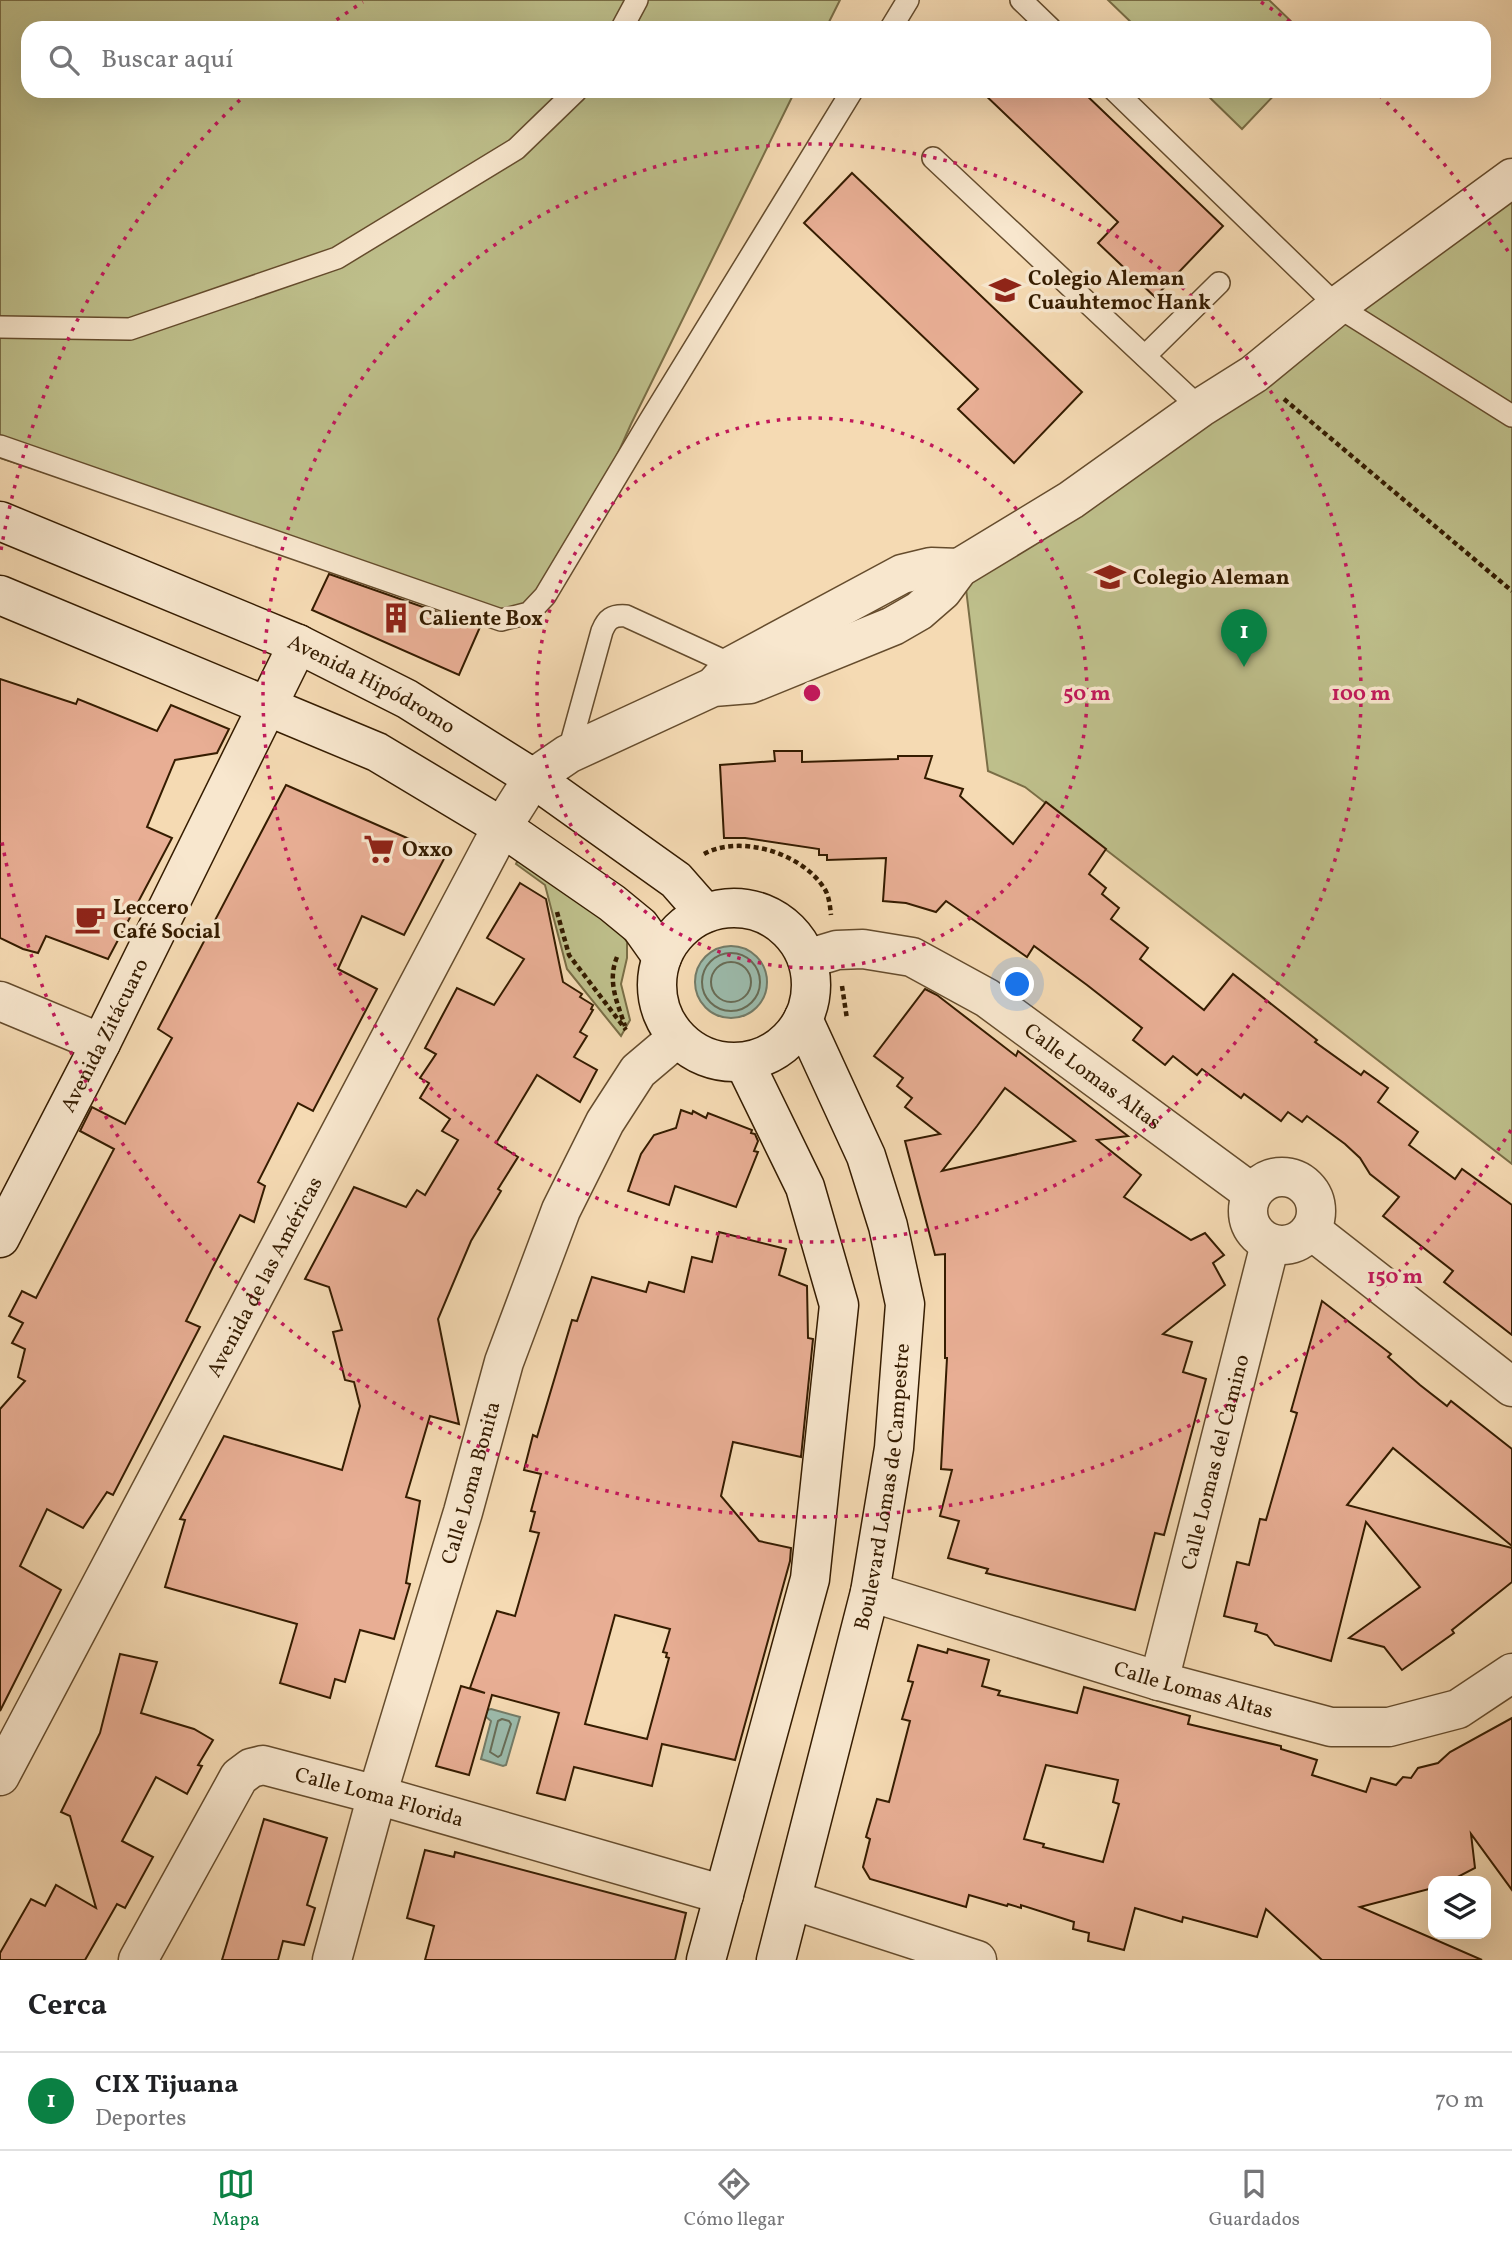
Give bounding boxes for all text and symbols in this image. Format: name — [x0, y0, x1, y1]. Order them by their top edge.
search box — [21, 21, 1491, 98]
icon: search — [45, 41, 83, 79]
text: Buscar aquí — [101, 42, 233, 78]
place label: Colegio Aleman Cuauhtemoc Hank — [1028, 265, 1211, 318]
school or university icon: Colegio Aleman Cuauhtemoc Hank — [988, 273, 1022, 307]
school or university icon: Colegio Aleman — [1093, 560, 1127, 594]
place label: Colegio Aleman — [1133, 564, 1290, 593]
building icon: Caliente Box — [379, 601, 413, 635]
place label: Caliente Box — [419, 605, 543, 634]
pin: 1 — [1221, 609, 1267, 667]
street label: Avenida Hipódromo — [283, 628, 460, 742]
text: 50 m — [1063, 680, 1111, 709]
text: 100 m — [1331, 680, 1391, 709]
centre of rings — [800, 681, 824, 705]
supermarket icon: Oxxo — [362, 832, 396, 866]
place label: Oxxo — [402, 836, 453, 865]
place label: Leccero Café Social — [113, 894, 221, 947]
cafe icon: Leccero Café Social — [73, 902, 107, 936]
street label: Avenida Zitácuaro — [54, 954, 156, 1118]
your location — [1000, 967, 1034, 1001]
street label: Calle Lomas Altas — [1017, 1017, 1167, 1137]
street label: Avenida de las Américas — [201, 1172, 330, 1383]
text: 150 m — [1367, 1263, 1423, 1292]
street label: Boulevard Lomas de Campestre — [848, 1342, 918, 1633]
street label: Calle Lomas del Camino — [1175, 1352, 1257, 1573]
street label: Calle Loma Bonita — [435, 1398, 509, 1568]
street label: Calle Lomas Altas — [1110, 1655, 1276, 1727]
street label: Calle Loma Florida — [291, 1761, 467, 1835]
map controls — [1428, 1876, 1491, 1939]
button: layers — [1428, 1876, 1491, 1939]
text: Cerca — [28, 1985, 107, 2027]
text: CIX Tijuana — [95, 2067, 238, 2103]
text: 1 — [46, 2085, 56, 2117]
text: 70 m — [1435, 2085, 1484, 2117]
text: Deportes — [95, 2103, 186, 2135]
tab: Mapa — [212, 2165, 260, 2233]
tab: Cómo llegar — [684, 2165, 785, 2233]
tab: Guardados — [1209, 2165, 1300, 2233]

